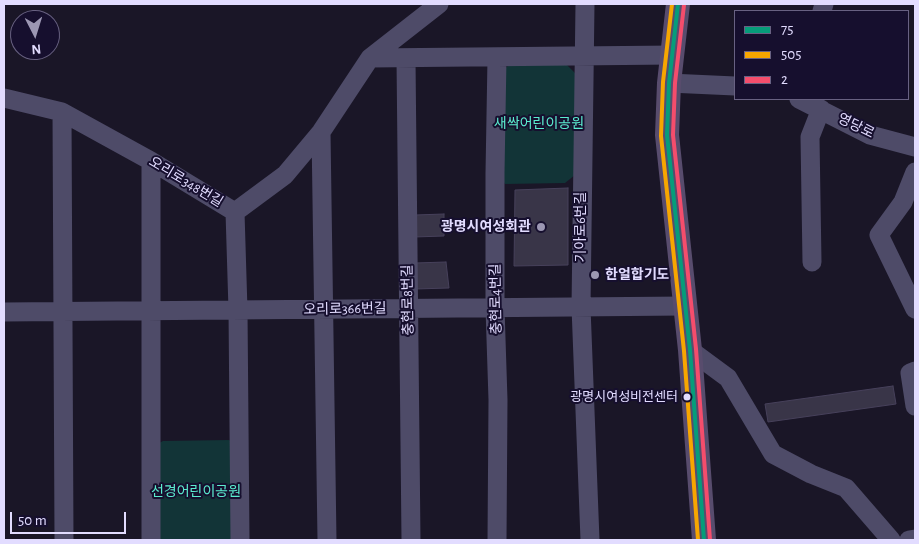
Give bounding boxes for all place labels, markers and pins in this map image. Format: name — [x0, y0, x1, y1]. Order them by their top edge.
place label: 광명시여성회관 — [441, 219, 531, 235]
marker: 광명시여성회관 — [535, 221, 547, 233]
place label: 한얼합기도 — [605, 267, 669, 283]
marker: 한얼합기도 — [589, 269, 601, 281]
place label: 광명시여성비전센터 — [570, 389, 678, 405]
marker: 광명시여성비전센터 — [682, 392, 692, 402]

